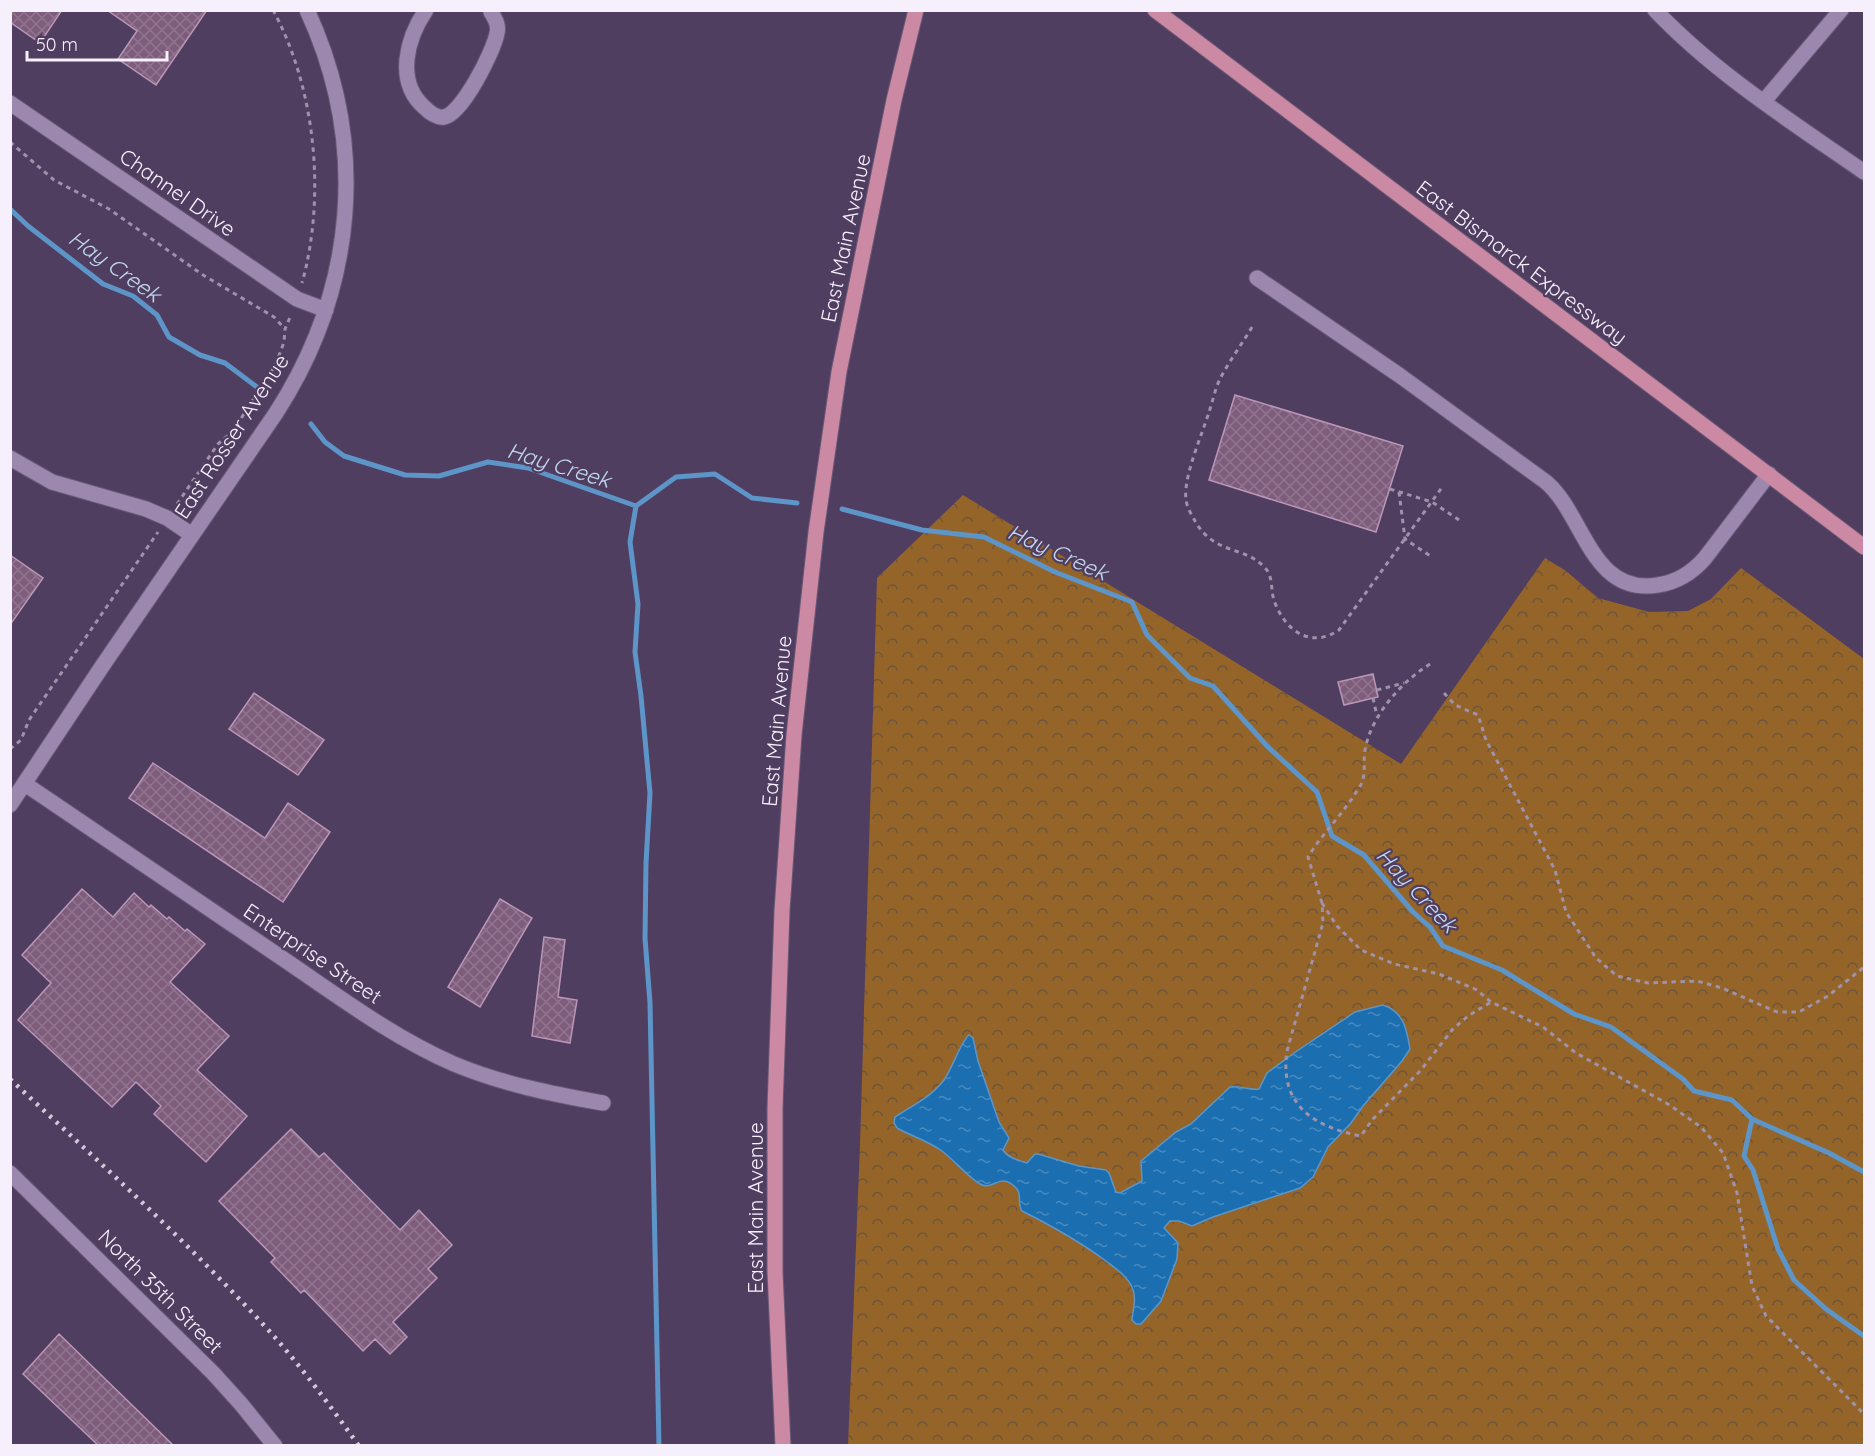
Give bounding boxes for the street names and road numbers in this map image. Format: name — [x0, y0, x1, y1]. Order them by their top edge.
street label: Channel Drive — [115, 142, 241, 242]
street label: East Main Avenue — [814, 151, 876, 325]
street label: East Bismarck Expressway — [1411, 174, 1633, 350]
street label: East Rosser Avenue — [168, 349, 294, 523]
street label: East Main Avenue — [756, 634, 796, 808]
street label: Enterprise Street — [239, 897, 387, 1009]
street label: East Main Avenue — [742, 1122, 768, 1294]
street label: North 35th Street — [93, 1223, 229, 1359]

